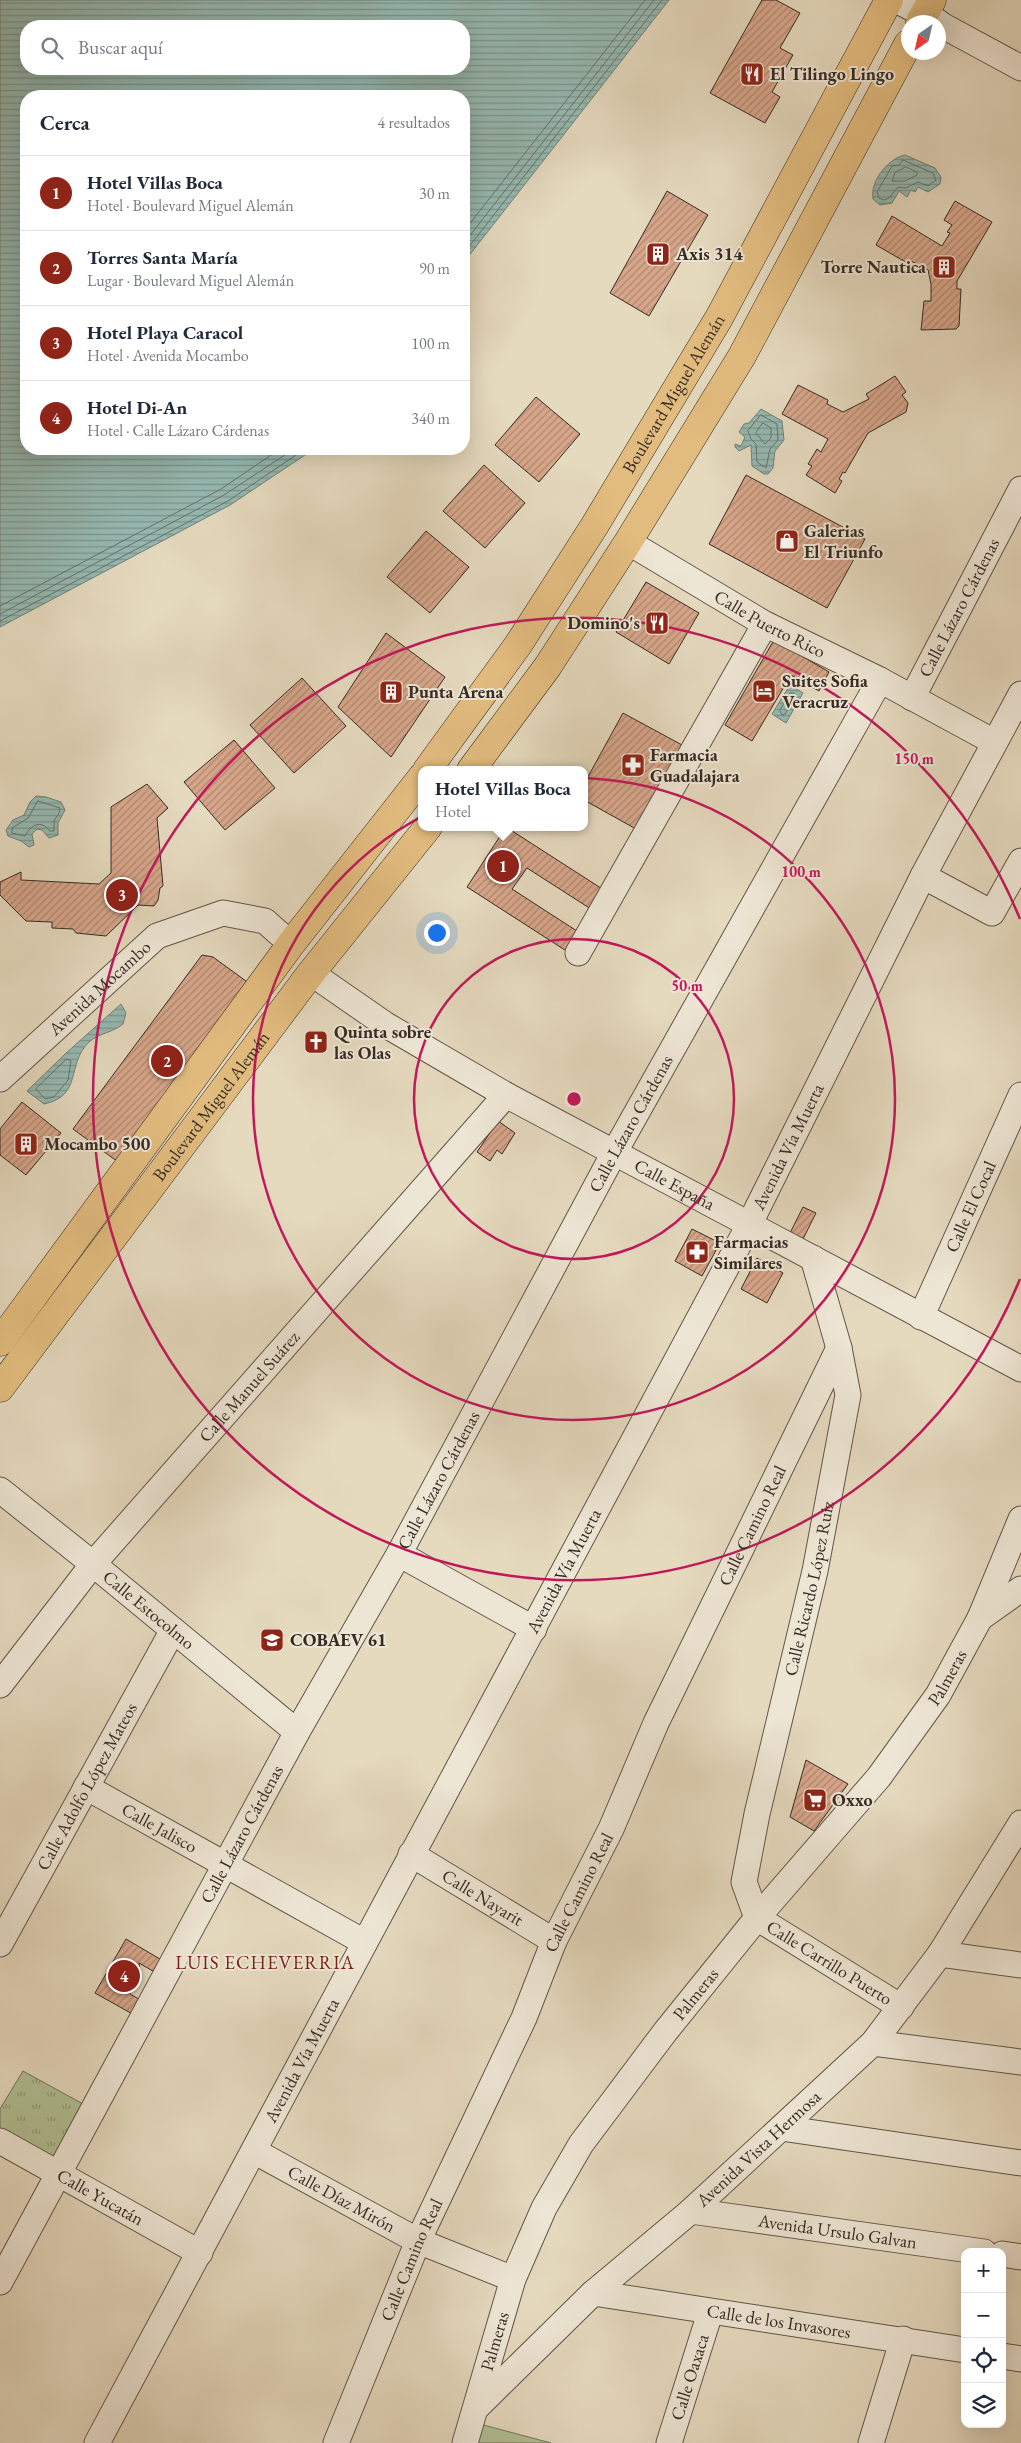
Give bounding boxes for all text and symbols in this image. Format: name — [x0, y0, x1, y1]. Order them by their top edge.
north arrow — [901, 15, 946, 60]
search box — [20, 20, 470, 75]
icon: search — [38, 34, 66, 62]
text: Buscar aquí — [78, 35, 163, 60]
restaurant icon: El Tilingo Lingo — [739, 61, 765, 87]
place label: El Tilingo Lingo — [770, 62, 894, 85]
text: Cerca — [40, 109, 90, 136]
text: 4 resultados — [378, 112, 450, 133]
text: Hotel Villas Boca — [87, 170, 223, 195]
text: 1 — [52, 183, 60, 204]
text: 30 m — [419, 183, 450, 204]
text: Hotel · Boulevard Miguel Alemán — [87, 195, 294, 216]
building icon: Axis 314 — [645, 241, 671, 267]
place label: Axis 314 — [675, 242, 743, 265]
text: Torres Santa María — [87, 245, 238, 270]
building icon: Torre Nautica — [931, 254, 957, 280]
place label: Torre Nautica — [821, 255, 926, 278]
text: 2 — [52, 258, 60, 279]
text: 90 m — [419, 258, 450, 279]
text: Lugar · Boulevard Miguel Alemán — [87, 270, 294, 291]
street label: Boulevard Miguel Alemán — [617, 310, 730, 477]
text: Hotel Playa Caracol — [87, 320, 243, 345]
text: 3 — [52, 333, 60, 354]
text: 100 m — [411, 333, 450, 354]
text: Hotel · Avenida Mocambo — [87, 345, 249, 366]
text: Hotel Di-An — [87, 395, 187, 420]
text: 4 — [52, 408, 60, 429]
text: 340 m — [411, 408, 450, 429]
text: Hotel · Calle Lázaro Cárdenas — [87, 420, 269, 441]
place label: Galerias El Triunfo — [804, 519, 883, 563]
shop icon: Galerias El Triunfo — [774, 528, 800, 554]
street label: Calle Lázaro Cárdenas — [913, 534, 1005, 681]
street label: Calle Puerto Rico — [710, 584, 830, 663]
restaurant icon: Domino's — [644, 610, 670, 636]
place label: Domino's — [567, 611, 640, 634]
place label: Suites Sofia Veracruz — [782, 669, 868, 713]
hotel icon: Suites Sofia Veracruz — [751, 678, 777, 704]
building icon: Punta Arena — [378, 679, 404, 705]
place label: Punta Arena — [408, 680, 504, 703]
place label: Farmacia Guadalajara — [650, 743, 740, 787]
text: 150 m — [894, 749, 934, 768]
pharmacy icon: Farmacia Guadalajara — [620, 752, 646, 778]
popup — [418, 766, 588, 831]
text: Hotel Villas Boca — [435, 776, 571, 801]
text: Hotel — [435, 801, 471, 822]
pin: 1 — [487, 847, 519, 885]
text: 100 m — [781, 862, 821, 881]
pin: 3 — [106, 876, 138, 914]
your location — [424, 920, 450, 946]
street label: Avenida Mocambo — [43, 935, 156, 1041]
text: 50 m — [671, 976, 703, 995]
place label: Quinta sobre las Olas — [334, 1020, 432, 1064]
street label: Boulevard Miguel Alemán — [147, 1026, 275, 1185]
church icon: Quinta sobre las Olas — [303, 1029, 329, 1055]
pin: 2 — [151, 1042, 183, 1080]
street label: Calle Lázaro Cárdenas — [583, 1050, 678, 1196]
street label: Avenida Vía Muerta — [746, 1079, 829, 1214]
centre of rings — [565, 1090, 583, 1108]
building icon: Mocambo 500 — [13, 1131, 39, 1157]
place label: Mocambo 500 — [44, 1132, 151, 1155]
street label: Calle España — [630, 1153, 720, 1215]
street label: Calle El Cocal — [940, 1157, 1001, 1256]
place label: Farmacias Similares — [714, 1230, 788, 1274]
pharmacy icon: Farmacias Similares — [684, 1239, 710, 1265]
street label: Calle Manuel Suárez — [194, 1326, 304, 1447]
street label: Calle Lázaro Cárdenas — [392, 1407, 485, 1553]
street label: Calle Camino Real — [713, 1461, 791, 1589]
street label: Calle Ricardo López Ruiz — [778, 1499, 839, 1678]
street label: Avenida Vía Muerta — [520, 1504, 606, 1638]
street label: Calle Estocolmo — [98, 1565, 200, 1654]
school or university icon: COBAEV 61 — [259, 1627, 285, 1653]
place label: COBAEV 61 — [290, 1628, 387, 1651]
street label: Palmeras — [922, 1645, 972, 1710]
street label: Calle Adolfo López Mateos — [31, 1698, 142, 1874]
street label: Calle Lázaro Cárdenas — [195, 1761, 288, 1907]
supermarket icon: Oxxo — [802, 1787, 828, 1813]
place label: Oxxo — [832, 1788, 872, 1811]
street label: Calle Jalisco — [118, 1797, 202, 1858]
street label: Calle Camino Real — [539, 1829, 618, 1955]
street label: Calle Nayarit — [438, 1864, 528, 1931]
street label: Calle Carrillo Puerto — [762, 1915, 897, 2010]
district label: LUIS ECHEVERRIA — [175, 1950, 355, 1975]
pin: 4 — [108, 1957, 140, 1995]
street label: Palmeras — [667, 1963, 723, 2025]
street label: Avenida Vía Muerta — [258, 1993, 344, 2127]
street label: Avenida Vista Hermosa — [690, 2084, 826, 2212]
street label: Calle Díaz Mirón — [284, 2160, 400, 2238]
street label: Calle Yucatán — [53, 2163, 148, 2230]
street label: Calle Camino Real — [375, 2195, 447, 2324]
street label: Avenida Ursulo Galvan — [756, 2208, 919, 2254]
map controls — [961, 2248, 1006, 2428]
button: + — [961, 2248, 1006, 2293]
button: − — [961, 2293, 1006, 2338]
street label: Calle de los Invasores — [705, 2299, 853, 2343]
street label: Palmeras — [475, 2309, 514, 2373]
street label: Calle Oaxaca — [665, 2330, 714, 2423]
button: locate — [961, 2338, 1006, 2383]
button: layers — [961, 2383, 1006, 2428]

